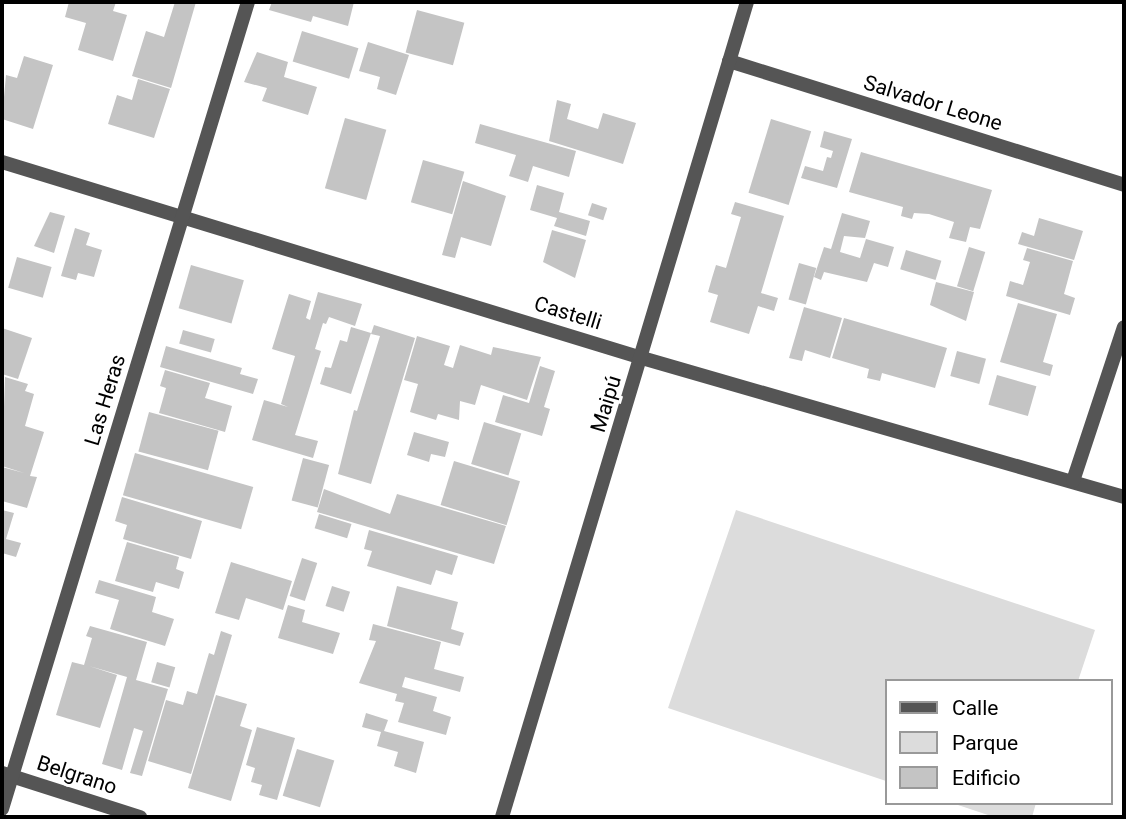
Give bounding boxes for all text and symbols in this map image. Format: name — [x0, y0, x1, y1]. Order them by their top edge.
street label: Salvador Leone — [861, 70, 1005, 136]
street label: Castelli — [531, 291, 605, 335]
street label: Las Heras — [79, 351, 131, 449]
street label: Maipú — [585, 372, 627, 436]
legend — [884, 679, 1112, 805]
text: Calle — [952, 696, 998, 720]
text: Parque — [952, 731, 1018, 755]
street label: Belgrano — [34, 750, 120, 800]
text: Edificio — [952, 766, 1020, 790]

